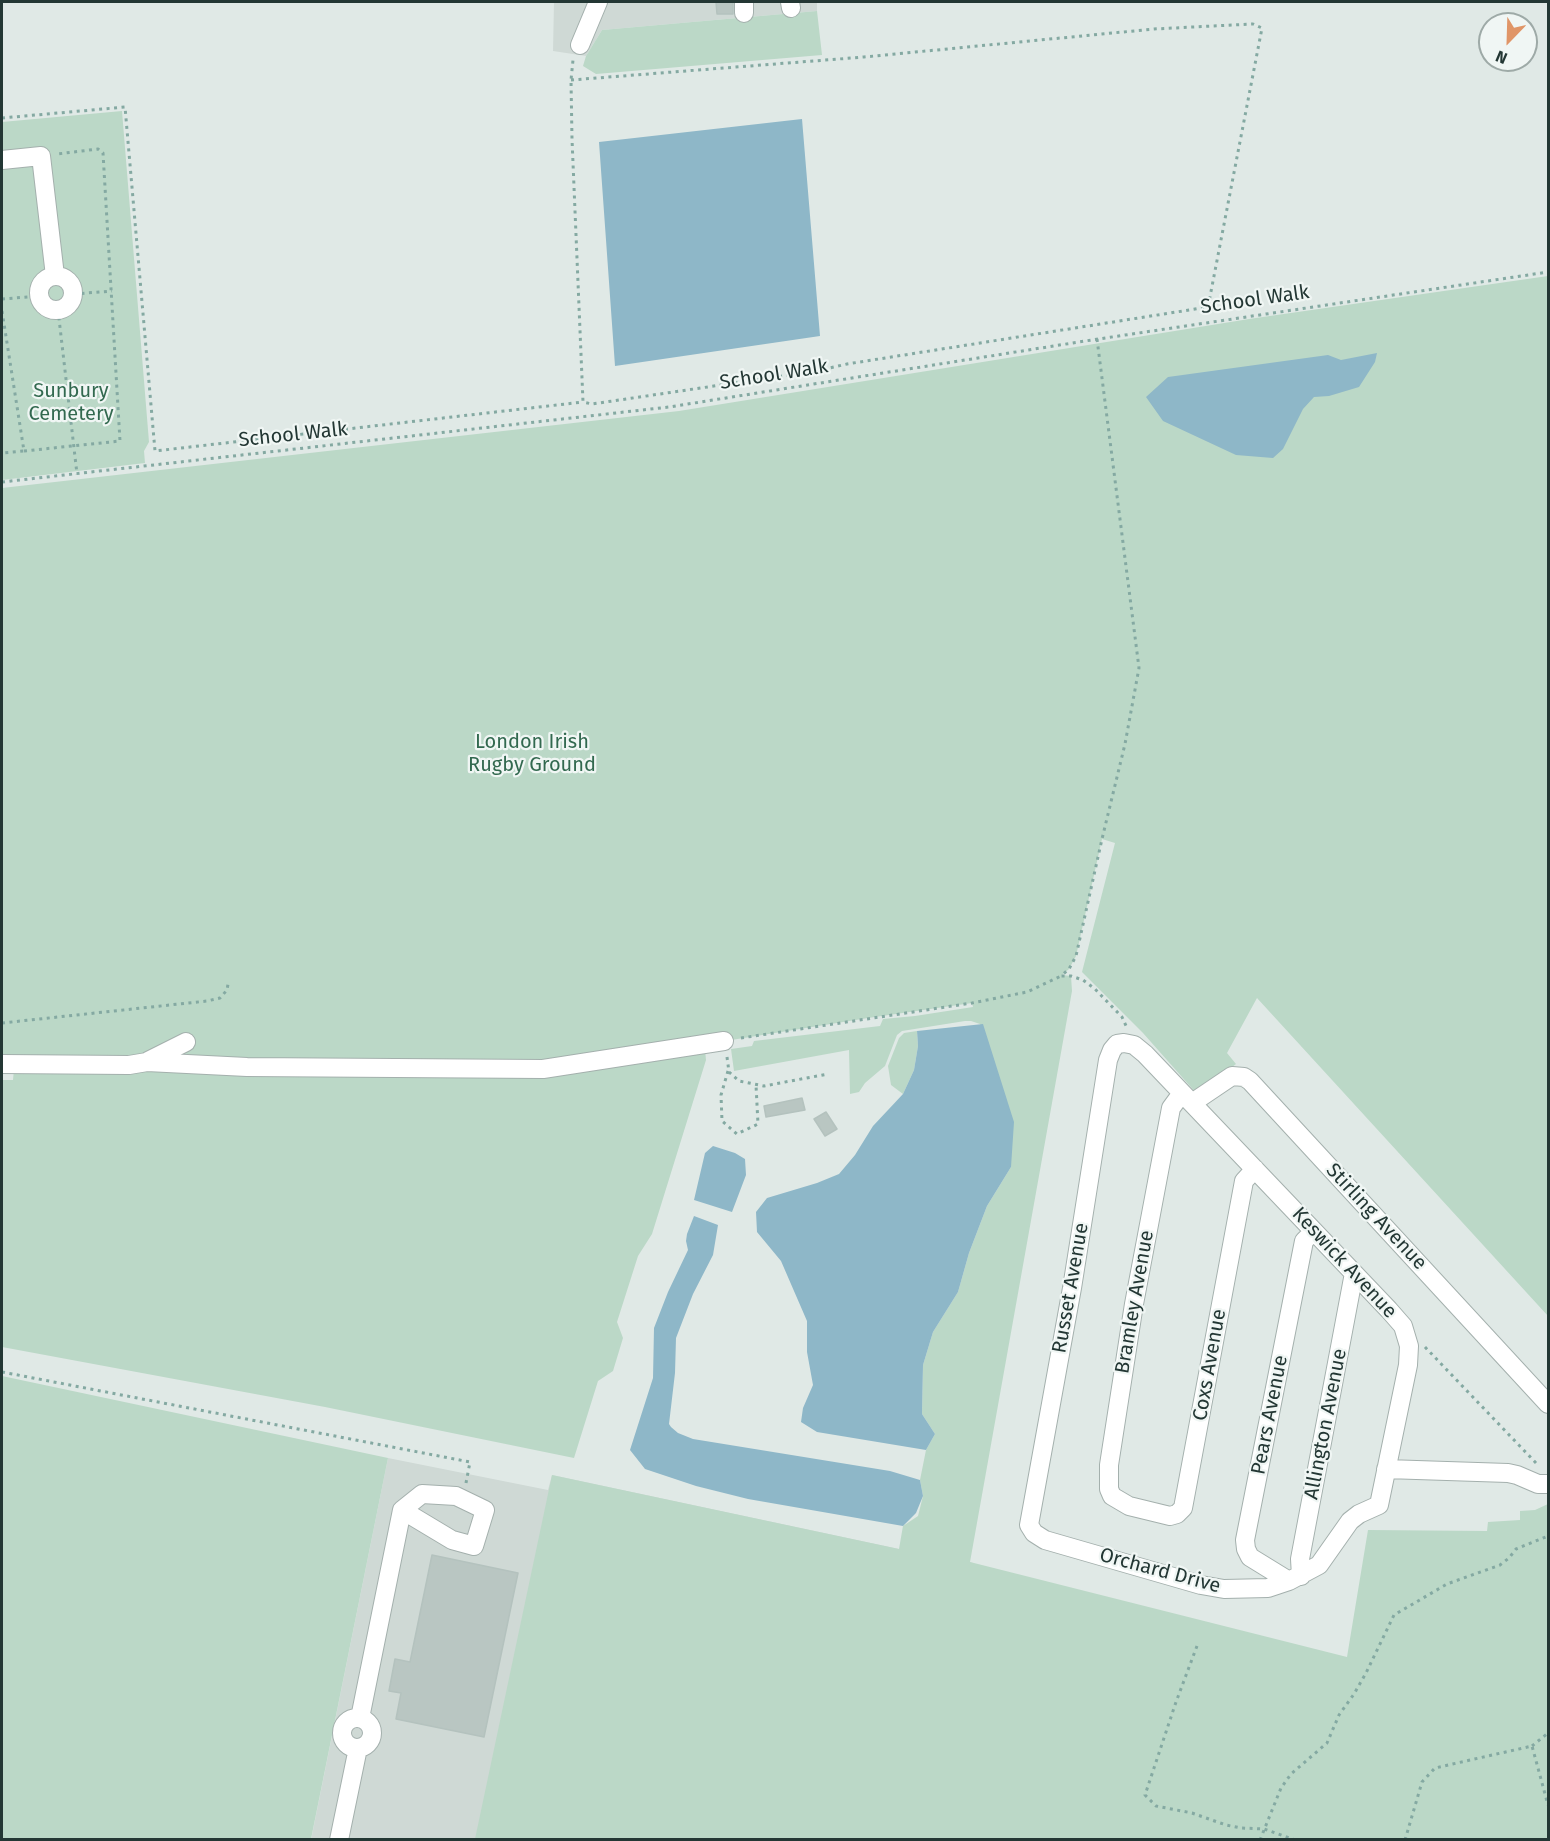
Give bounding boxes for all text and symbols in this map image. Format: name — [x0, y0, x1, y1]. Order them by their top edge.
north arrow — [1478, 12, 1538, 72]
text: N — [1493, 46, 1510, 68]
street label: School Walk — [1199, 281, 1311, 319]
street label: School Walk — [718, 355, 830, 395]
park label: Sunbury Cemetery — [28, 379, 114, 426]
street label: School Walk — [237, 417, 349, 453]
park label: London Irish Rugby Ground — [468, 730, 596, 777]
street label: Stirling Avenue — [1321, 1159, 1431, 1275]
street label: Keswick Avenue — [1286, 1203, 1402, 1323]
street label: Russet Avenue — [1048, 1221, 1094, 1355]
street label: Bramley Avenue — [1111, 1228, 1159, 1376]
street label: Coxs Avenue — [1188, 1307, 1232, 1423]
street label: Allington Avenue — [1300, 1347, 1352, 1501]
street label: Pears Avenue — [1247, 1353, 1293, 1477]
street label: Orchard Drive — [1097, 1543, 1223, 1599]

